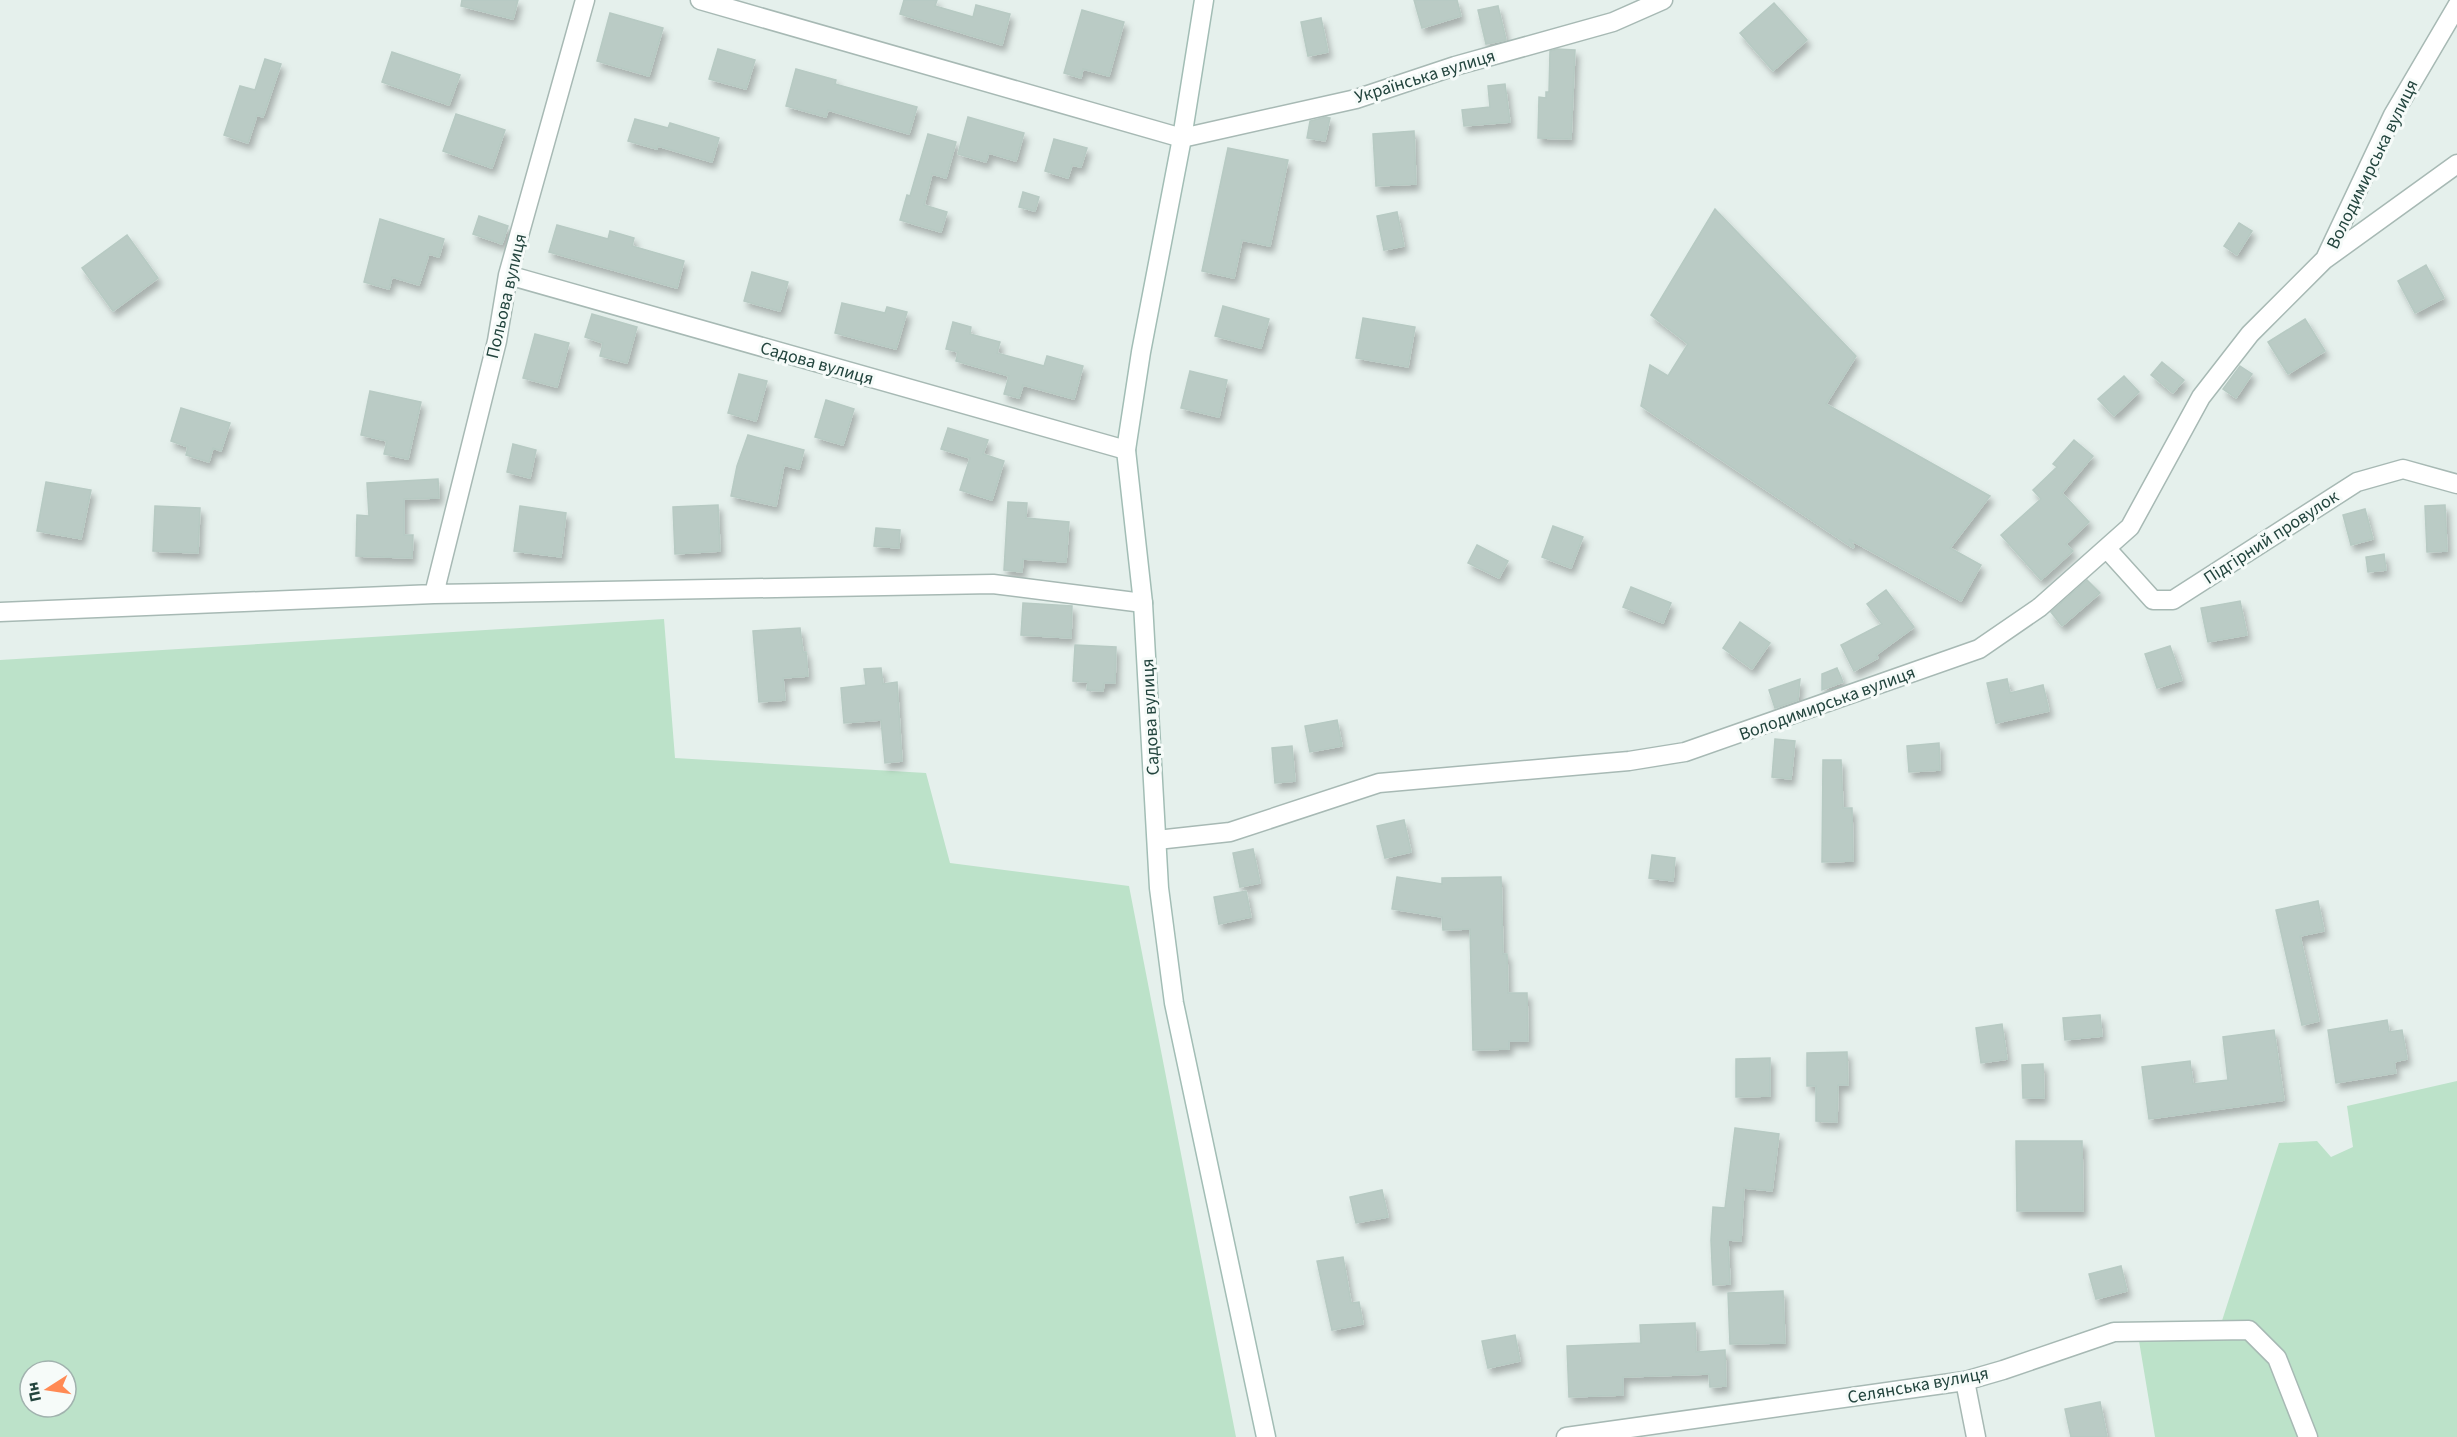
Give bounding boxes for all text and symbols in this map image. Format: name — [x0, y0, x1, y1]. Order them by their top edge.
street label: Українська вулиця — [1352, 43, 1499, 110]
street label: Володимирська вулиця — [2320, 75, 2424, 253]
street label: Польова вулиця — [480, 231, 533, 361]
street label: Садова вулиця — [757, 335, 877, 392]
street label: Підгірний провулок — [2199, 484, 2344, 591]
street label: Садова вулиця — [1135, 658, 1166, 776]
street label: Володимирська вулиця — [1736, 660, 1919, 747]
north arrow — [18, 1359, 78, 1419]
street label: Селянська вулиця — [1846, 1361, 1991, 1410]
text: Пн — [21, 1380, 47, 1404]

